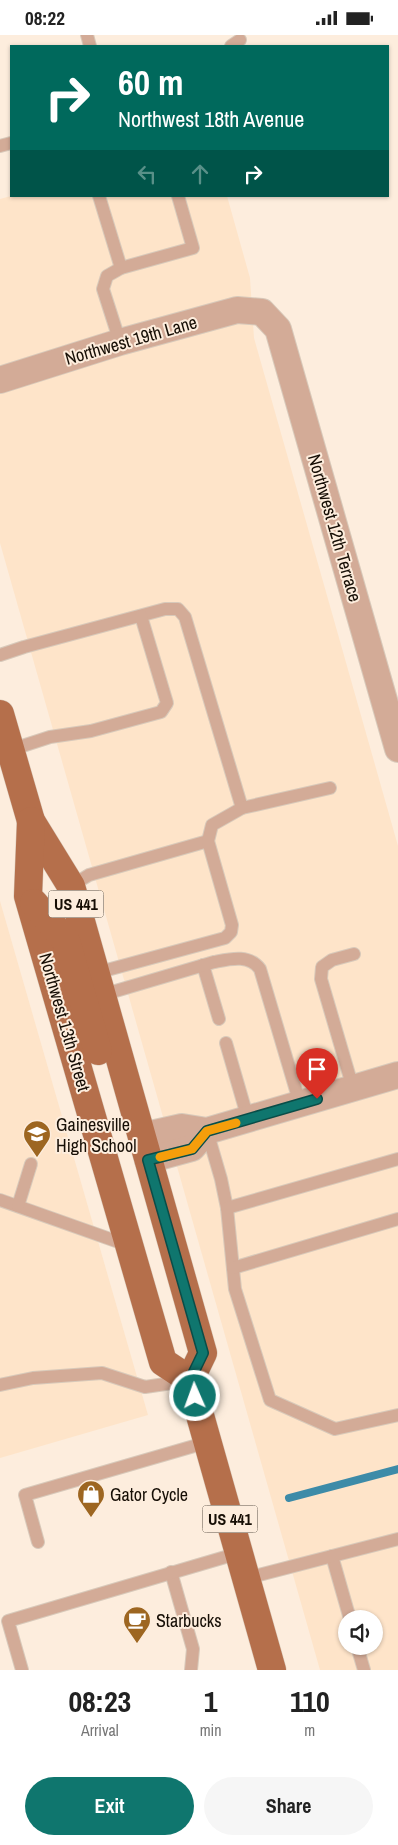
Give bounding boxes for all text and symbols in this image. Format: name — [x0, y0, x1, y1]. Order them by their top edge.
text: 08:22 — [25, 5, 65, 31]
text: 60 m — [118, 59, 183, 106]
icon: right — [35, 65, 100, 130]
text: Northwest 18th Avenue — [118, 104, 304, 134]
icon: left — [133, 160, 161, 188]
icon: ahead — [186, 160, 214, 188]
icon: right — [239, 160, 267, 188]
street label: Northwest 19th Lane — [62, 309, 200, 371]
street label: Northwest 12th Terrace — [302, 451, 368, 605]
road number: US 441 — [48, 891, 104, 917]
street label: Northwest 13th Street — [33, 950, 97, 1094]
pin — [296, 1048, 338, 1099]
icon: arrive — [303, 1055, 331, 1083]
place label: Gainesville High School — [56, 1112, 136, 1158]
school or university icon: Gainesville High School — [22, 1119, 52, 1158]
position arrow — [168, 1369, 220, 1421]
shop icon: Gator Cycle — [76, 1479, 106, 1518]
place label: Gator Cycle — [110, 1482, 188, 1507]
road number: US 441 — [202, 1505, 258, 1533]
cafe icon: Starbucks — [122, 1605, 152, 1644]
place label: Starbucks — [156, 1608, 222, 1633]
map controls — [338, 1610, 383, 1655]
button: sound — [338, 1610, 383, 1655]
text: 08:23 — [68, 1681, 131, 1721]
text: 1 — [204, 1681, 217, 1721]
text: 110 — [290, 1681, 330, 1721]
text: Arrival — [81, 1719, 119, 1741]
text: min — [200, 1719, 222, 1741]
text: m — [304, 1719, 315, 1741]
button: Exit — [25, 1777, 194, 1835]
button: Share — [204, 1777, 373, 1835]

